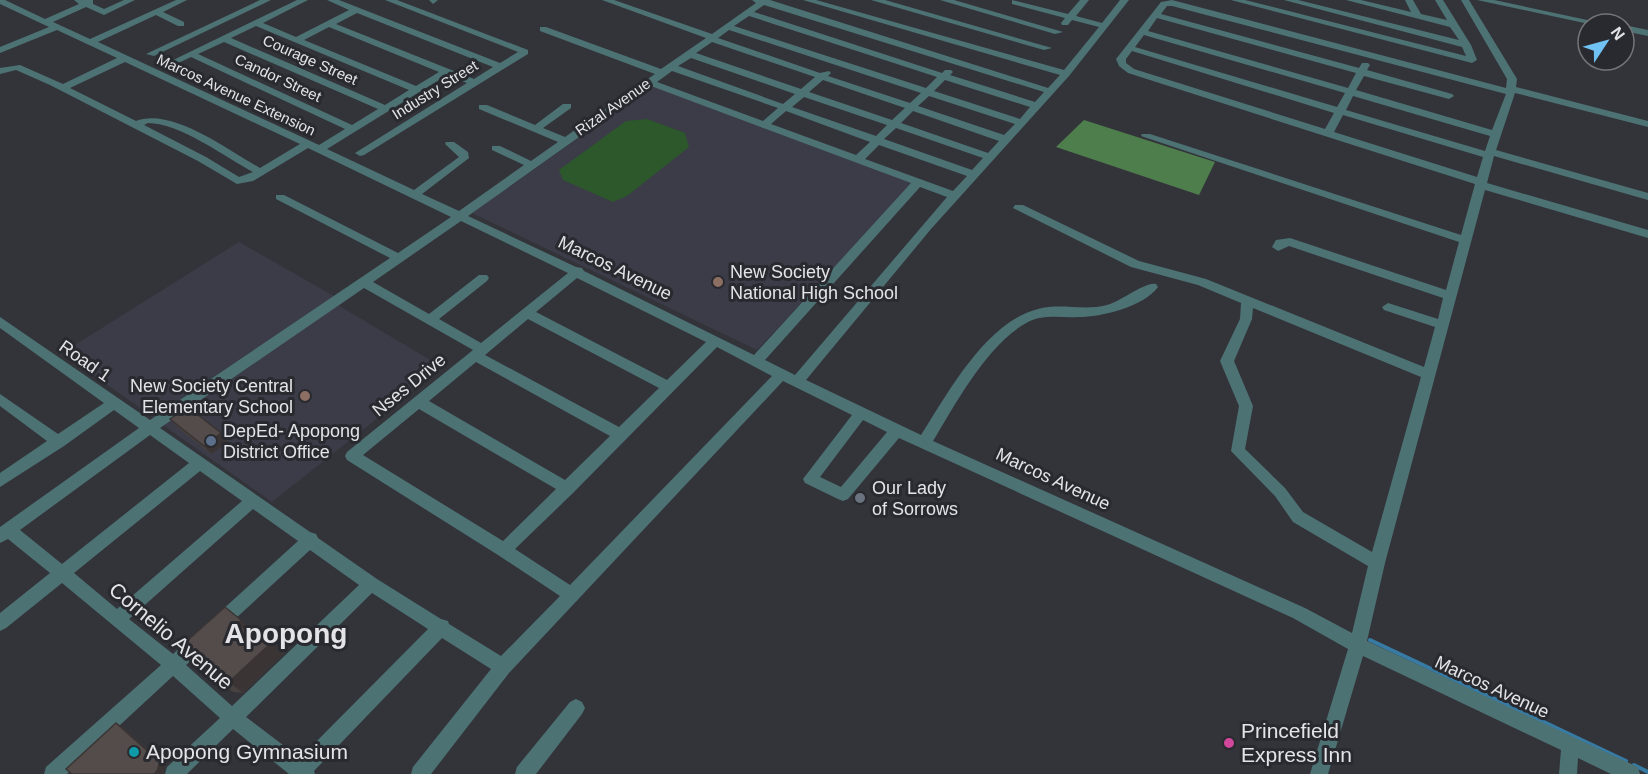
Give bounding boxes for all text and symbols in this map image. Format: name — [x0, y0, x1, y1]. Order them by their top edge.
north arrow — [1576, 12, 1636, 72]
text: N — [1607, 24, 1628, 43]
street label: Courage Street — [260, 31, 361, 88]
street label: Marcos Avenue Extension — [154, 50, 318, 139]
street label: Candor Street — [232, 50, 325, 105]
street label: Industry Street — [389, 56, 481, 123]
street label: Rizal Avenue — [572, 75, 653, 139]
street label: Marcos Avenue — [555, 232, 675, 304]
place label: New Society National High School — [730, 262, 898, 303]
marker: New Society National High School — [711, 275, 725, 289]
street label: Road 1 — [55, 336, 115, 386]
street label: Nses Drive — [369, 350, 449, 420]
place label: New Society Central Elementary School — [130, 376, 293, 417]
marker: New Society Central Elementary School — [298, 389, 312, 403]
place label: DepEd- Apopong District Office — [223, 421, 360, 462]
marker: DepEd- Apopong District Office — [204, 434, 218, 448]
street label: Marcos Avenue — [993, 444, 1113, 514]
place label: Our Lady of Sorrows — [872, 478, 958, 519]
marker: Our Lady of Sorrows — [853, 491, 867, 505]
street label: Cornelio Avenue — [105, 577, 238, 694]
district label: Apopong — [225, 618, 347, 649]
street label: Marcos Avenue — [1432, 652, 1552, 722]
place label: Princefield Express Inn — [1241, 719, 1352, 766]
marker: Princefield Express Inn — [1222, 736, 1236, 750]
place label: Apopong Gymnasium — [146, 740, 348, 763]
marker: Apopong Gymnasium — [127, 745, 141, 759]

